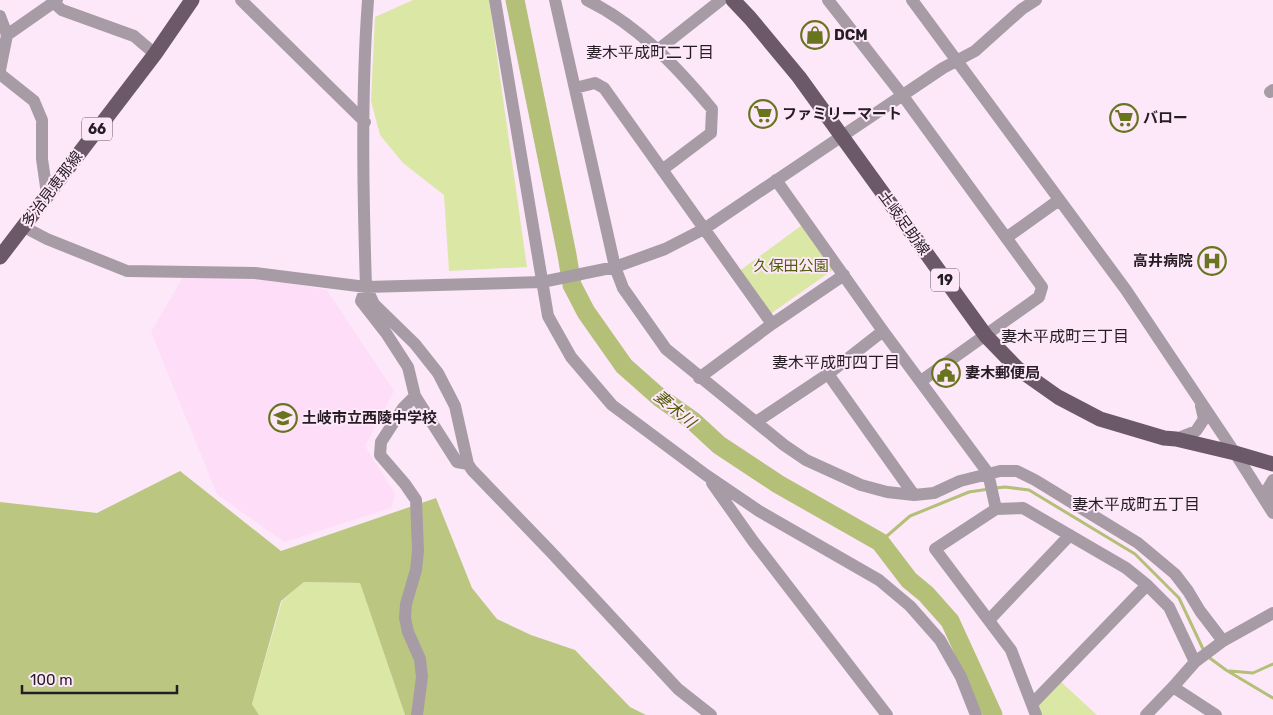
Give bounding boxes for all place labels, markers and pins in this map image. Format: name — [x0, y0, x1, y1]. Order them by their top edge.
shop icon: DCM — [800, 20, 830, 50]
place label: DCM — [834, 26, 868, 44]
supermarket icon: ファミリーマート — [748, 99, 778, 129]
supermarket icon: バロー — [1109, 103, 1139, 133]
place label: ファミリーマート — [782, 105, 902, 123]
place label: バロー — [1143, 109, 1188, 127]
hospital icon: 高井病院 — [1197, 246, 1227, 276]
place label: 高井病院 — [1133, 252, 1193, 270]
public building icon: 妻木郵便局 — [931, 358, 961, 388]
place label: 妻木郵便局 — [965, 364, 1040, 382]
school or university icon: 土岐市立西陵中学校 — [268, 403, 298, 433]
place label: 土岐市立西陵中学校 — [302, 409, 437, 427]

